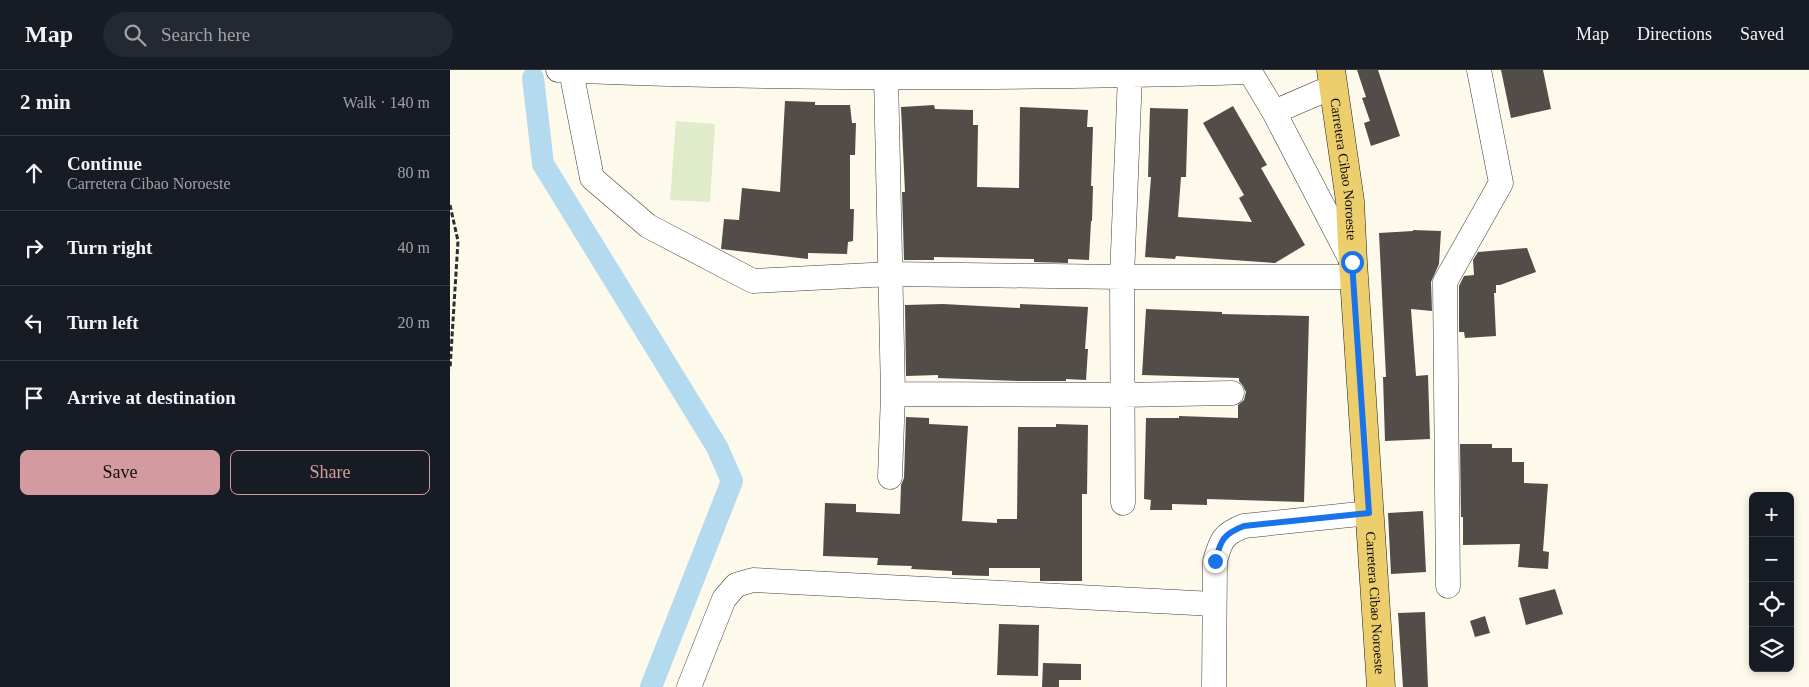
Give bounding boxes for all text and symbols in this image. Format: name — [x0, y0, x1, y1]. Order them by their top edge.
search box — [103, 12, 453, 57]
text: Map — [25, 21, 73, 47]
icon: search — [121, 21, 149, 49]
text: Search here — [161, 24, 250, 45]
text: Map — [1576, 24, 1609, 44]
text: Directions — [1637, 24, 1712, 44]
text: Saved — [1740, 24, 1784, 44]
text: 2 min — [20, 90, 71, 114]
text: Walk · 140 m — [343, 94, 430, 111]
street label: Carretera Cibao Noroeste — [1327, 97, 1359, 241]
text: Continue — [67, 153, 142, 174]
icon: ahead — [20, 159, 48, 187]
text: 80 m — [398, 164, 430, 181]
text: Carretera Cibao Noroeste — [67, 175, 230, 192]
icon: right — [20, 234, 48, 262]
text: Turn right — [67, 237, 152, 258]
text: 40 m — [398, 239, 430, 256]
route start — [1341, 251, 1364, 274]
icon: left — [20, 309, 48, 337]
text: Turn left — [67, 312, 139, 333]
text: 20 m — [398, 314, 430, 331]
icon: arrive — [20, 384, 48, 412]
text: Arrive at destination — [67, 387, 236, 408]
button: Save — [20, 450, 220, 495]
button: Share — [230, 450, 430, 495]
map controls — [1749, 492, 1794, 672]
button: + — [1749, 492, 1794, 537]
street label: Carretera Cibao Noroeste — [1363, 531, 1387, 675]
button: − — [1749, 537, 1794, 582]
route end — [1204, 550, 1227, 573]
button: locate — [1749, 582, 1794, 627]
button: layers — [1749, 627, 1794, 672]

